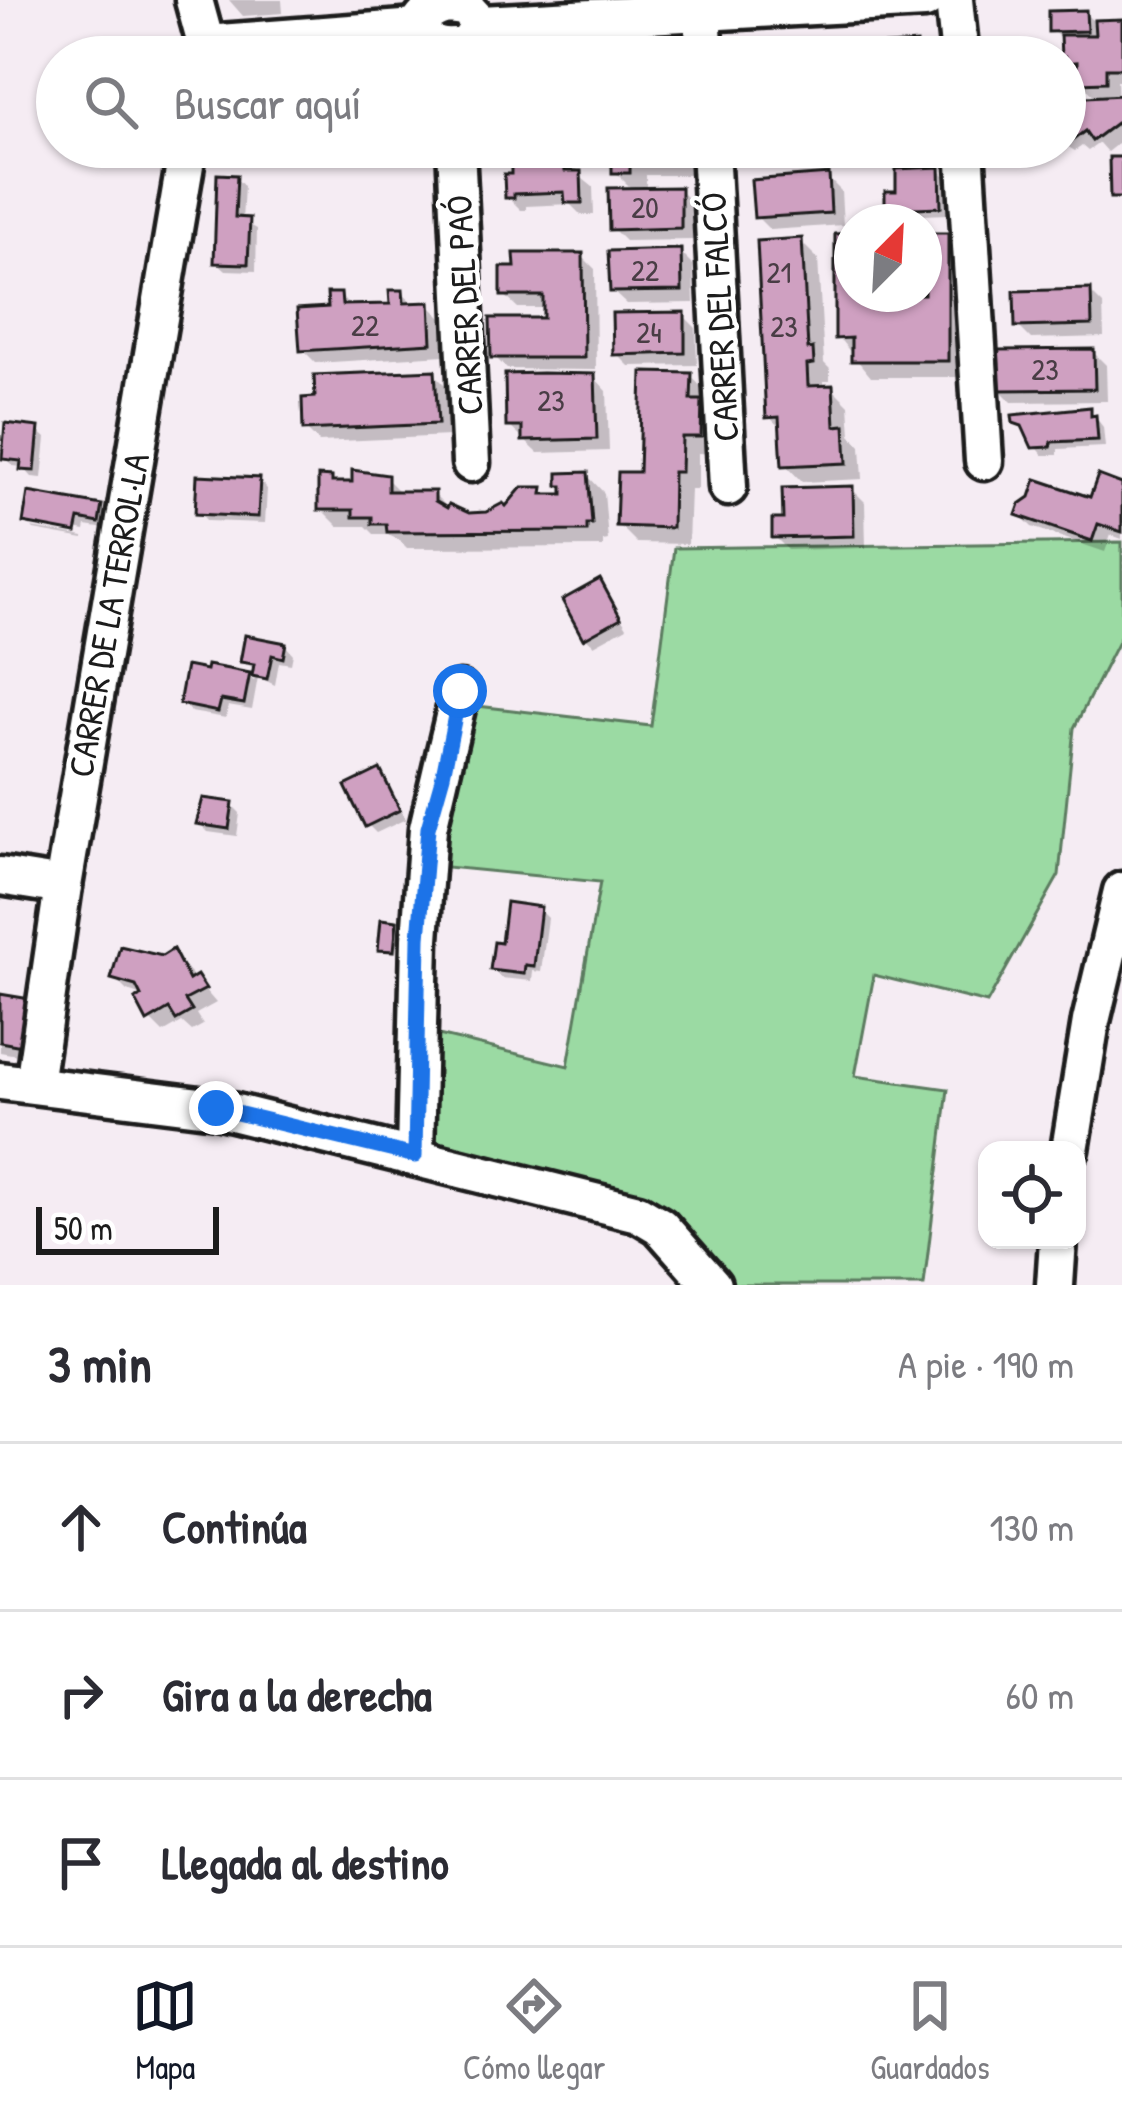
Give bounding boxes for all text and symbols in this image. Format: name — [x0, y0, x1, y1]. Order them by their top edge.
search box — [36, 36, 1086, 168]
icon: search — [78, 69, 144, 135]
text: Buscar aquí — [174, 72, 361, 133]
house number: 20 — [631, 187, 659, 227]
street label: CARRER DEL FALCÓ — [688, 191, 749, 443]
street label: CARRER DEL PAÓ — [433, 194, 494, 416]
north arrow — [834, 204, 942, 312]
house number: 22 — [631, 250, 659, 290]
house number: 21 — [767, 252, 791, 292]
house number: 22 — [351, 305, 379, 345]
house number: 23 — [770, 306, 798, 346]
house number: 24 — [636, 312, 662, 352]
house number: 23 — [1031, 349, 1059, 389]
house number: 23 — [537, 380, 565, 420]
street label: CARRER DE LA TERROL·LA — [55, 449, 160, 781]
route start — [433, 664, 487, 718]
route end — [189, 1081, 243, 1135]
map controls — [978, 1141, 1086, 1249]
button: locate — [978, 1141, 1086, 1249]
scale bar — [36, 1201, 219, 1254]
text: 50 m — [54, 1206, 113, 1250]
text: 3 min — [48, 1329, 152, 1398]
text: A pie · 190 m — [898, 1337, 1074, 1390]
icon: ahead — [48, 1494, 114, 1560]
text: Continúa — [162, 1496, 307, 1557]
text: 130 m — [989, 1500, 1074, 1553]
icon: right — [48, 1662, 114, 1728]
text: Gira a la derecha — [162, 1664, 432, 1725]
text: 60 m — [1005, 1668, 1074, 1721]
icon: arrive — [48, 1830, 114, 1896]
text: Llegada al destino — [162, 1832, 449, 1893]
tab: Mapa — [132, 1973, 198, 2089]
tab: Cómo llegar — [463, 1973, 606, 2089]
tab: Guardados — [870, 1973, 990, 2089]

